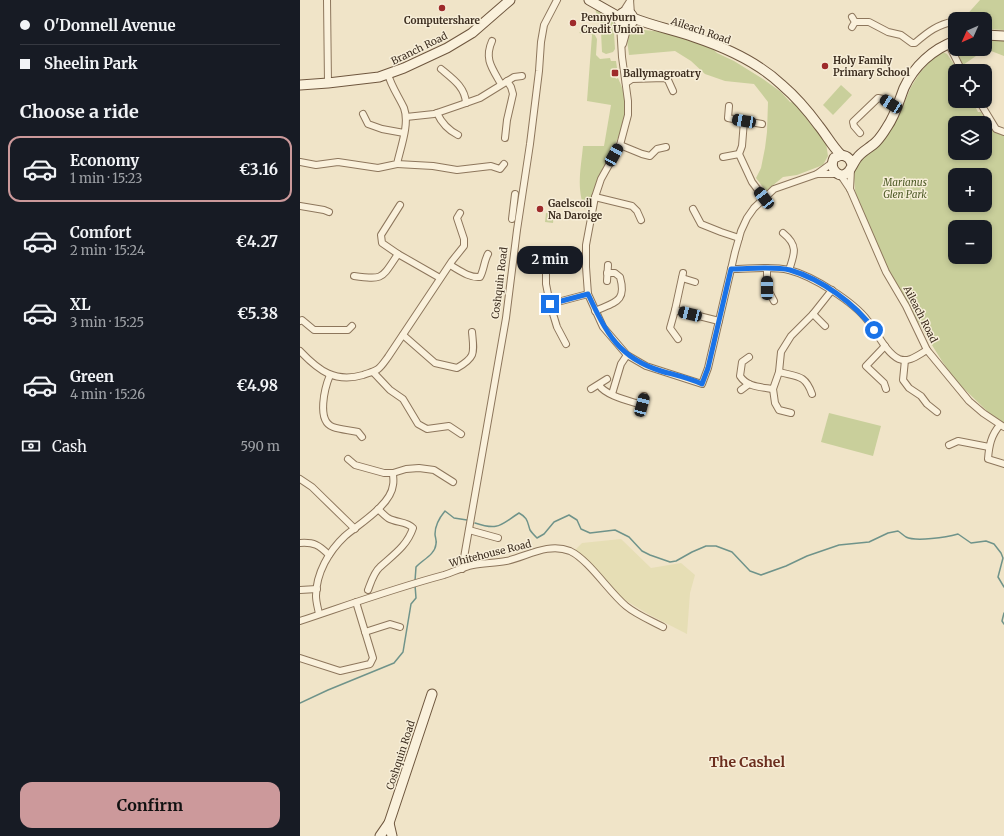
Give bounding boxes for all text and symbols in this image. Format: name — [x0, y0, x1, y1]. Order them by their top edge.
marker: Computershare — [437, 3, 447, 13]
place label: Pennyburn Credit Union — [581, 11, 644, 36]
north arrow — [948, 12, 992, 56]
map controls — [948, 12, 992, 264]
place label: Computershare — [404, 14, 481, 27]
street label: Aileach Road — [668, 14, 732, 47]
text: O'Donnell Avenue — [44, 16, 176, 35]
marker: Pennyburn Credit Union — [568, 18, 578, 28]
street label: Branch Road — [389, 29, 450, 68]
text: Sheelin Park — [44, 54, 137, 73]
place label: Holy Family Primary School — [833, 54, 910, 79]
marker: Holy Family Primary School — [820, 61, 830, 71]
button: locate — [948, 64, 992, 108]
place label: Ballymagroatry — [623, 67, 701, 80]
marker: Ballymagroatry — [610, 68, 620, 78]
car — [878, 92, 904, 116]
text: Choose a ride — [20, 100, 139, 123]
car — [731, 113, 757, 129]
button: layers — [948, 116, 992, 160]
car — [603, 142, 625, 168]
icon: car — [22, 151, 58, 187]
text: Economy — [70, 151, 139, 170]
text: €3.16 — [239, 160, 278, 179]
button: + — [948, 168, 992, 212]
text: 1 min · 15:23 — [70, 170, 142, 187]
park label: Marianus Glen Park — [882, 176, 927, 201]
car — [752, 185, 776, 211]
place label: Gaelscoil Na Daroige — [548, 197, 603, 222]
marker: Gaelscoil Na Daroige — [535, 204, 545, 214]
button: − — [948, 220, 992, 264]
icon: car — [22, 223, 58, 259]
text: Comfort — [70, 223, 131, 242]
text: €4.27 — [236, 232, 278, 251]
text: 2 min · 15:24 — [70, 242, 145, 259]
street label: Coshquin Road — [489, 246, 510, 320]
callout: 2 min — [517, 246, 583, 274]
text: 2 min — [531, 251, 569, 268]
car — [761, 276, 773, 300]
street label: Aileach Road — [900, 283, 940, 345]
icon: car — [22, 295, 58, 331]
text: XL — [70, 295, 91, 314]
route end — [541, 295, 559, 313]
text: €5.38 — [237, 304, 278, 323]
car — [677, 305, 703, 323]
text: 3 min · 15:25 — [70, 314, 144, 331]
route start — [865, 321, 883, 339]
icon: car — [22, 367, 58, 403]
text: Green — [70, 367, 114, 386]
text: €4.98 — [236, 376, 278, 395]
text: 4 min · 15:26 — [70, 386, 145, 403]
car — [633, 392, 651, 418]
icon: cash — [20, 435, 42, 457]
text: Cash — [52, 437, 87, 456]
text: 590 m — [241, 438, 280, 455]
street label: Whitehouse Road — [447, 537, 533, 570]
street label: Coshquin Road — [383, 719, 418, 792]
district label: The Cashel — [709, 753, 785, 771]
button: Confirm — [20, 782, 280, 828]

